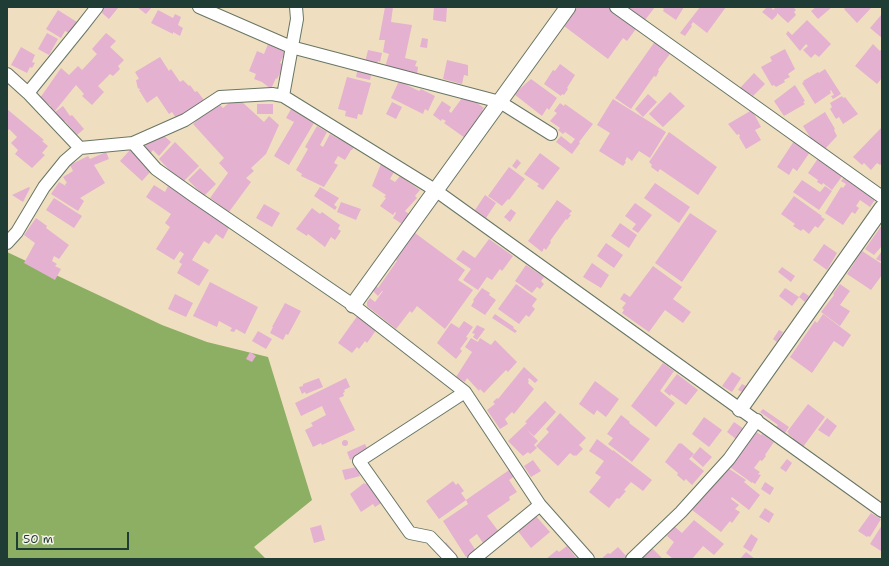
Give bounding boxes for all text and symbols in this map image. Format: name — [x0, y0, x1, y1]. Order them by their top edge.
scale bar — [18, 524, 131, 550]
text: 50 m — [23, 531, 53, 547]

